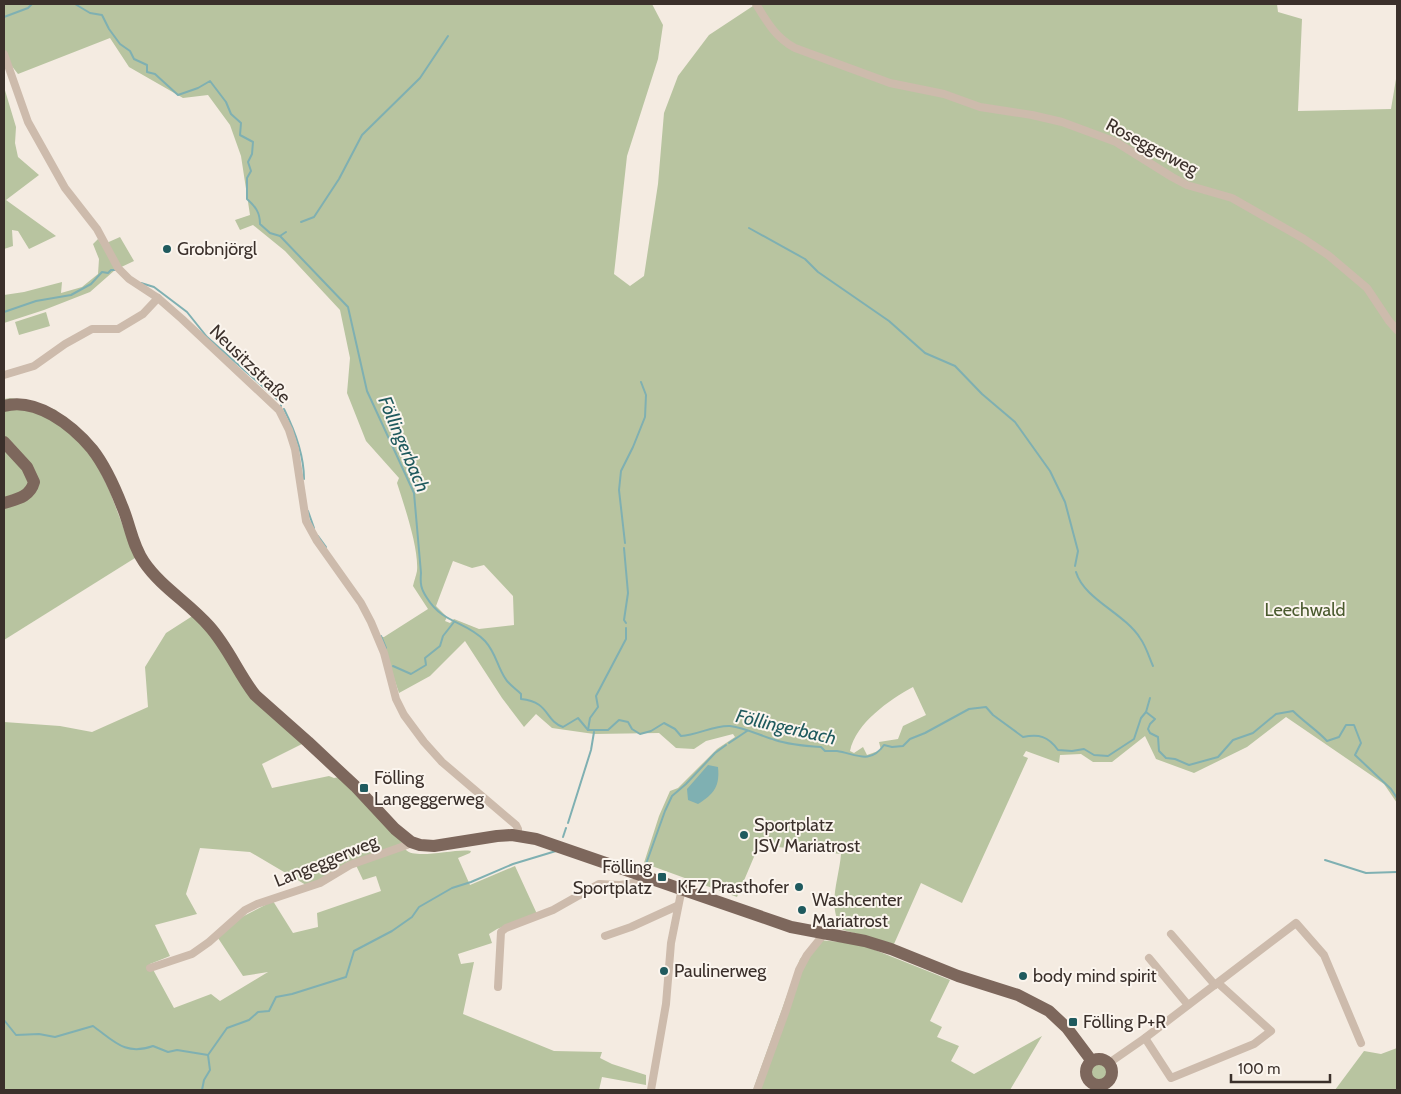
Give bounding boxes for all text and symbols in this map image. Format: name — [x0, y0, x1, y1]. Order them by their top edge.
street label: Roseggerweg — [1102, 114, 1203, 181]
place label: Grobnjörgl — [177, 238, 258, 260]
marker: Grobnjörgl — [161, 243, 173, 255]
street label: Neusitzstraße — [205, 320, 295, 408]
water label: Föllingerbach — [373, 393, 435, 495]
park label: Leechwald — [1265, 599, 1345, 621]
water label: Föllingerbach — [734, 704, 838, 750]
place label: Fölling Langeggerweg — [374, 767, 485, 810]
marker: Fölling Langeggerweg — [358, 782, 370, 794]
place label: Sportplatz JSV Mariatrost — [753, 814, 860, 857]
marker: Sportplatz JSV Mariatrost — [738, 829, 750, 841]
street label: Langeggerweg — [271, 830, 382, 892]
place label: Fölling Sportplatz — [573, 856, 653, 899]
marker: Fölling Sportplatz — [656, 871, 668, 883]
place label: KFZ Prasthofer — [677, 876, 789, 898]
marker: KFZ Prasthofer — [793, 881, 805, 893]
place label: Washcenter Mariatrost — [812, 889, 903, 932]
marker: Washcenter Mariatrost — [796, 904, 808, 916]
place label: Paulinerweg — [674, 960, 767, 982]
marker: Paulinerweg — [658, 965, 670, 977]
place label: body mind spirit — [1033, 965, 1157, 987]
marker: body mind spirit — [1017, 970, 1029, 982]
place label: Fölling P+R — [1083, 1011, 1166, 1033]
marker: Fölling P+R — [1067, 1016, 1079, 1028]
scale bar — [1231, 1052, 1330, 1084]
text: 100 m — [1238, 1060, 1280, 1078]

